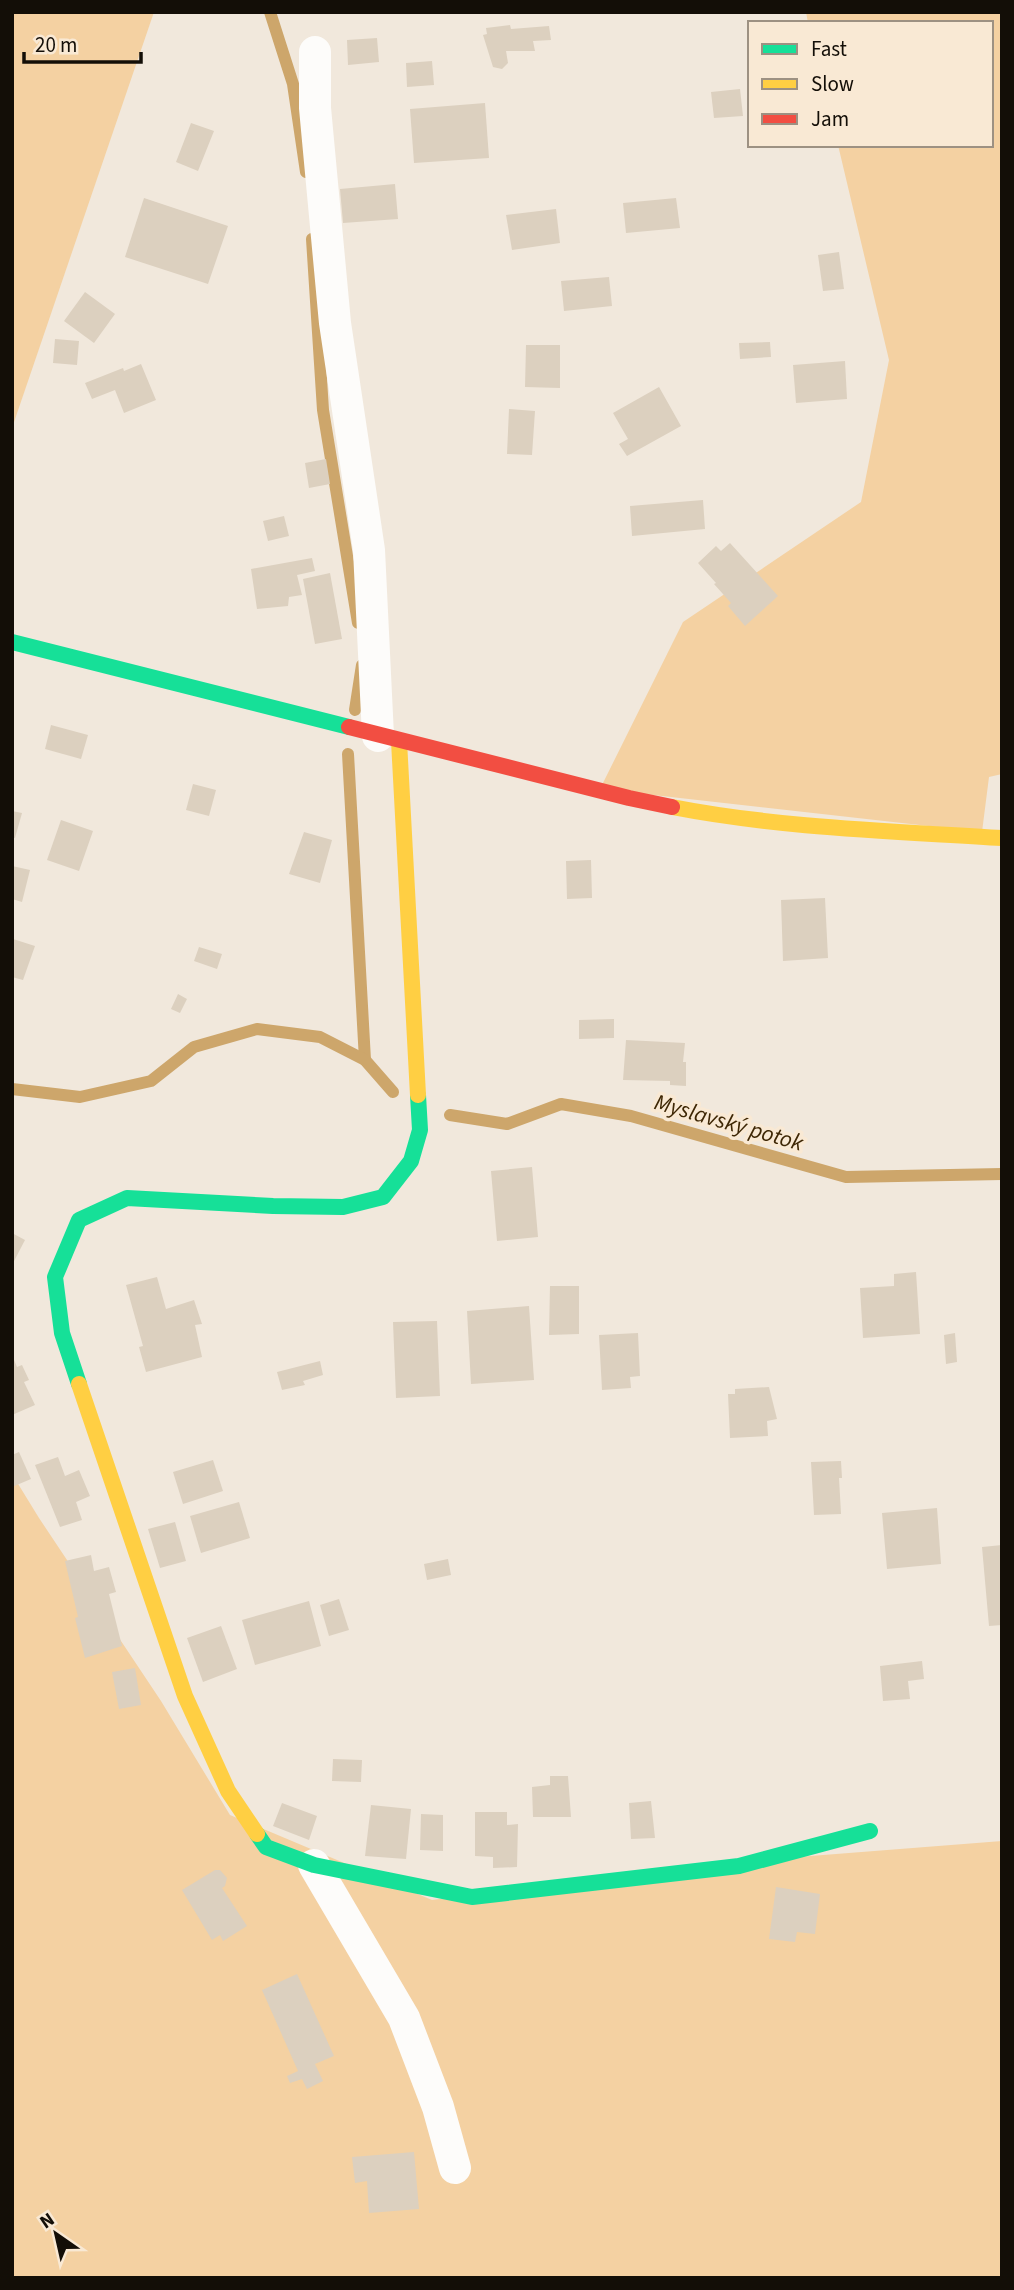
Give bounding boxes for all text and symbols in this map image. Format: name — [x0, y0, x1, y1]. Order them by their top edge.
scale bar — [24, 21, 142, 65]
legend — [748, 21, 993, 147]
text: 20 m — [35, 30, 77, 60]
text: Fast — [811, 34, 847, 64]
text: Slow — [811, 69, 854, 99]
text: Jam — [811, 104, 849, 134]
water label: Myslavský potok — [651, 1085, 808, 1160]
north arrow — [21, 2199, 91, 2269]
text: N — [35, 2206, 60, 2236]

